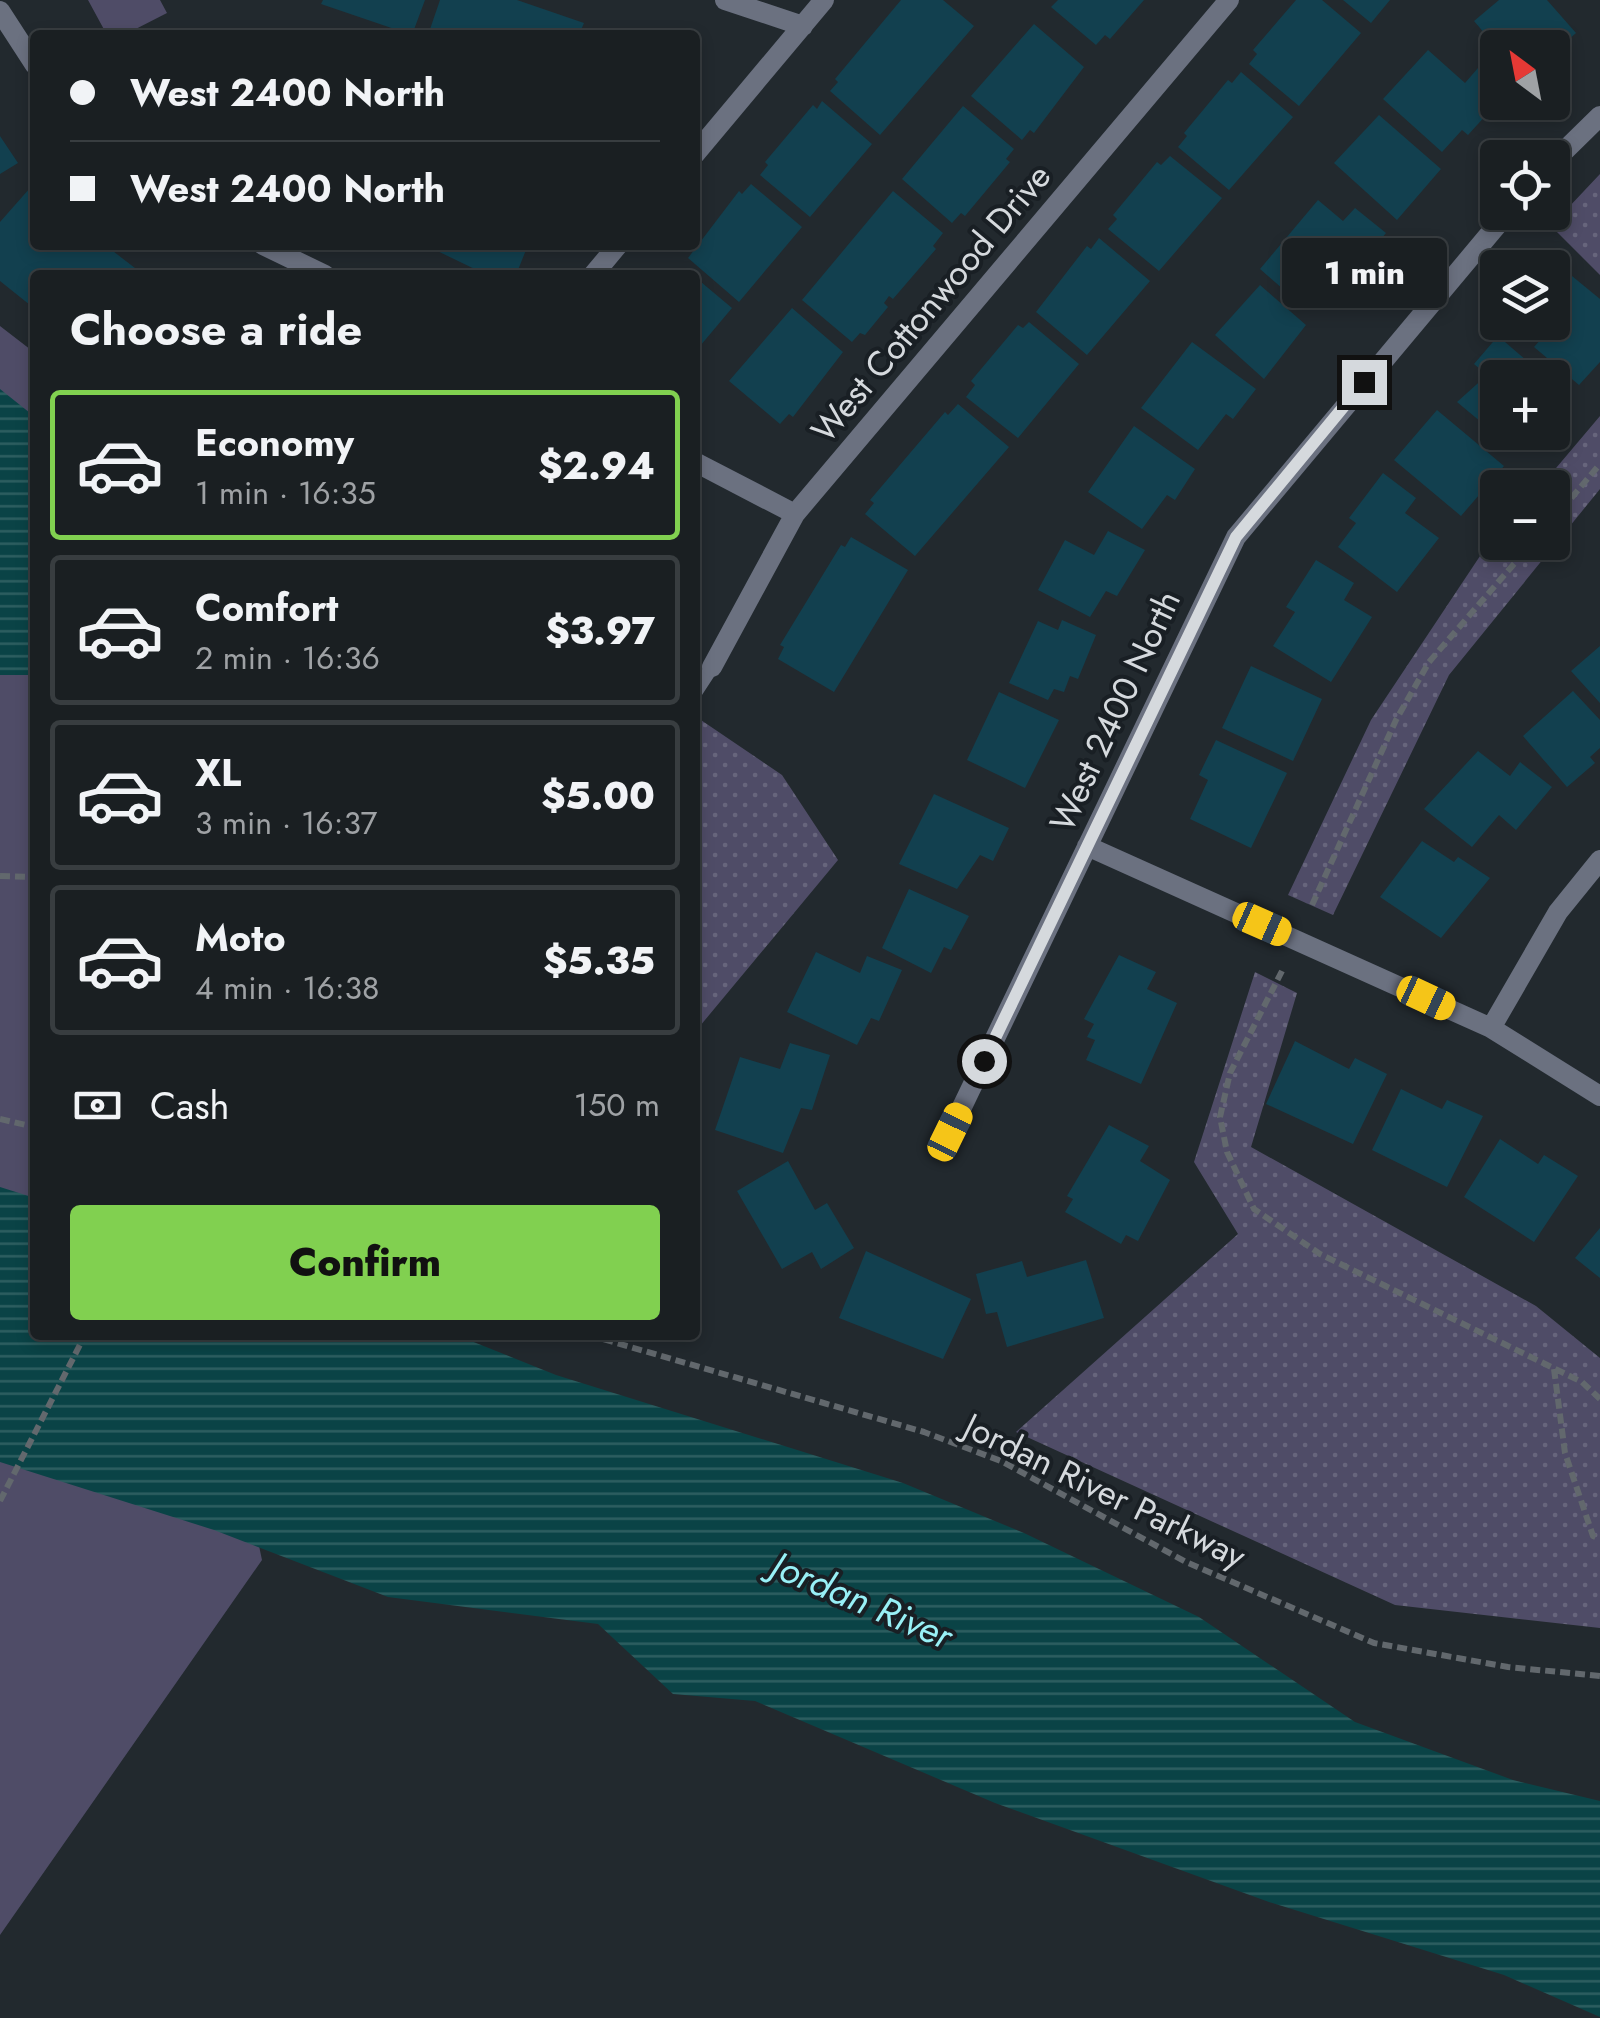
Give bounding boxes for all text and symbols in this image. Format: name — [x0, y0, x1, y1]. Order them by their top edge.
north arrow — [1480, 30, 1570, 120]
map controls — [1480, 30, 1570, 560]
text: West 2400 North — [130, 65, 445, 120]
button: locate — [1480, 140, 1570, 230]
street label: West Cottonwood Drive — [799, 153, 1063, 453]
text: West 2400 North — [130, 161, 445, 216]
callout: 1 min — [1282, 237, 1446, 307]
text: 1 min — [1324, 250, 1405, 296]
button: layers — [1480, 250, 1570, 340]
text: Choose a ride — [70, 297, 362, 362]
route end — [1342, 360, 1387, 405]
button: + — [1480, 360, 1570, 450]
text: Economy — [195, 415, 354, 470]
icon: car — [75, 420, 165, 510]
text: $2.94 — [538, 438, 655, 493]
text: 1 min · 16:35 — [195, 470, 376, 516]
button: − — [1480, 470, 1570, 560]
text: Comfort — [195, 580, 338, 635]
street label: West 2400 North — [1037, 582, 1193, 840]
icon: car — [75, 585, 165, 675]
text: $3.97 — [545, 603, 655, 658]
text: 2 min · 16:36 — [195, 635, 380, 681]
text: XL — [195, 745, 241, 800]
icon: car — [75, 750, 165, 840]
text: $5.00 — [541, 768, 655, 823]
text: 3 min · 16:37 — [195, 800, 377, 846]
car — [1228, 898, 1296, 950]
text: Moto — [195, 910, 286, 965]
icon: car — [75, 915, 165, 1005]
text: $5.35 — [543, 933, 655, 988]
text: 4 min · 16:38 — [195, 965, 380, 1011]
car — [1392, 972, 1460, 1024]
route start — [962, 1039, 1007, 1084]
icon: cash — [70, 1078, 125, 1133]
text: Cash — [150, 1078, 230, 1133]
text: 150 m — [574, 1082, 660, 1128]
car — [923, 1098, 977, 1166]
button: Confirm — [70, 1205, 660, 1320]
street label: Jordan River Parkway — [952, 1399, 1255, 1581]
water label: Jordan River — [756, 1534, 963, 1664]

